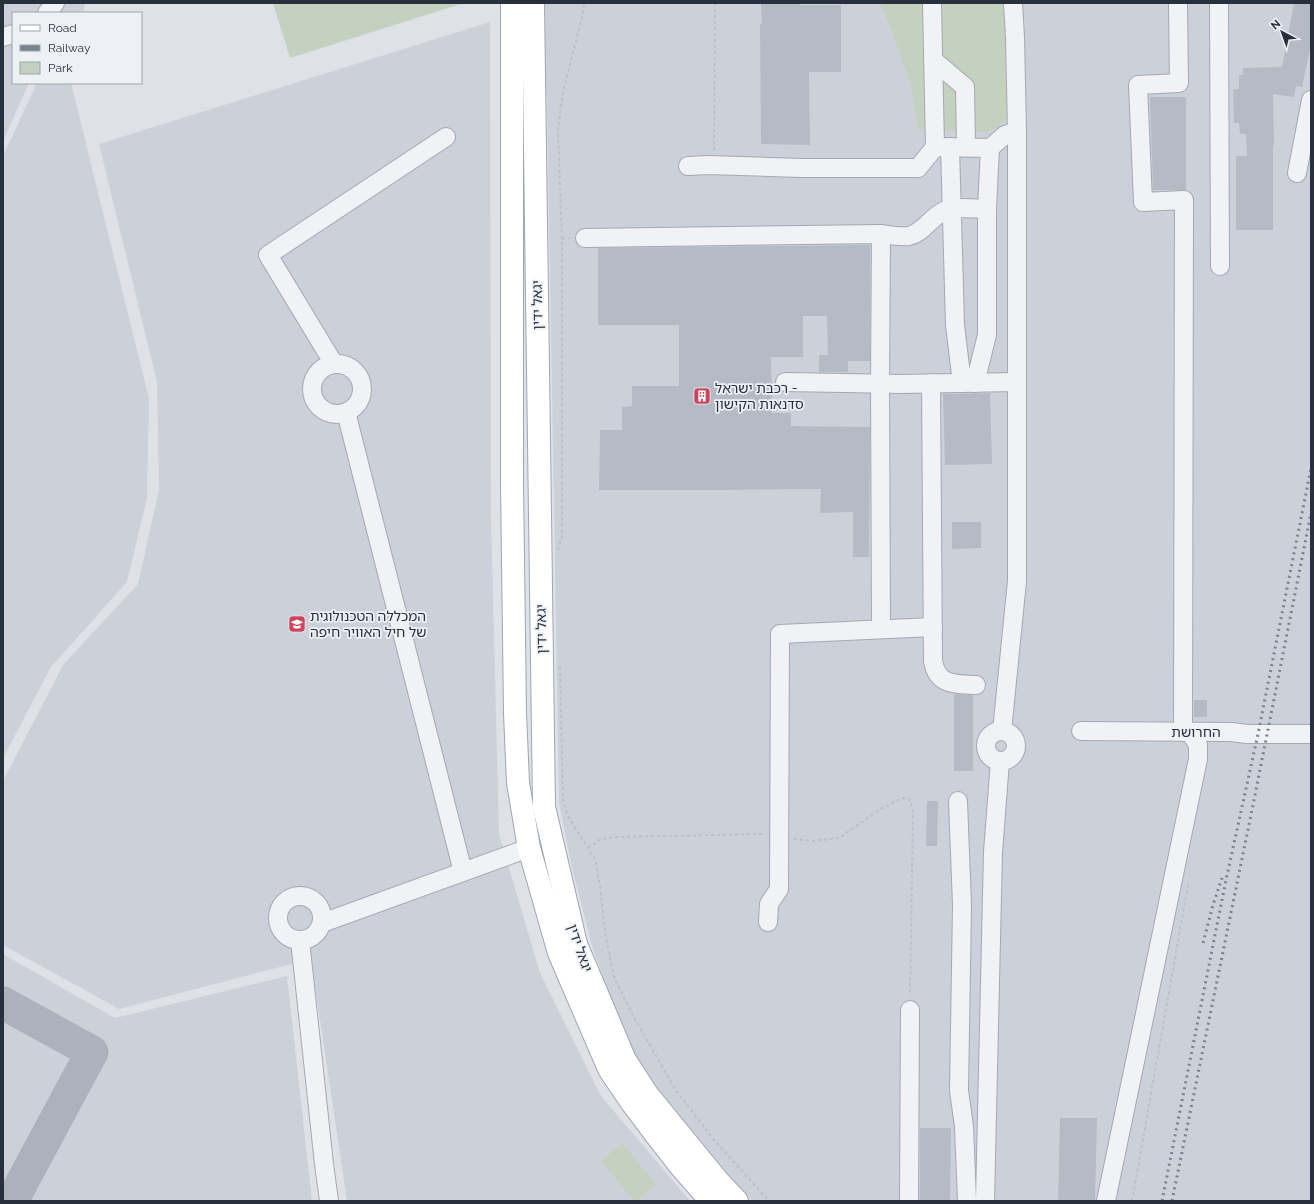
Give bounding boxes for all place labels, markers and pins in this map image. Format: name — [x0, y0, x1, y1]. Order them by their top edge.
place label: רכבת ישראל - סדנאות הקישון — [715, 380, 804, 412]
building icon: רכבת ישראל - סדנאות הקישון — [692, 386, 712, 406]
place label: המכללה הטכנולוגית של חיל האוויר חיפה — [310, 608, 426, 640]
school or university icon: המכללה הטכנולוגית של חיל האוויר חיפה — [287, 614, 307, 634]

